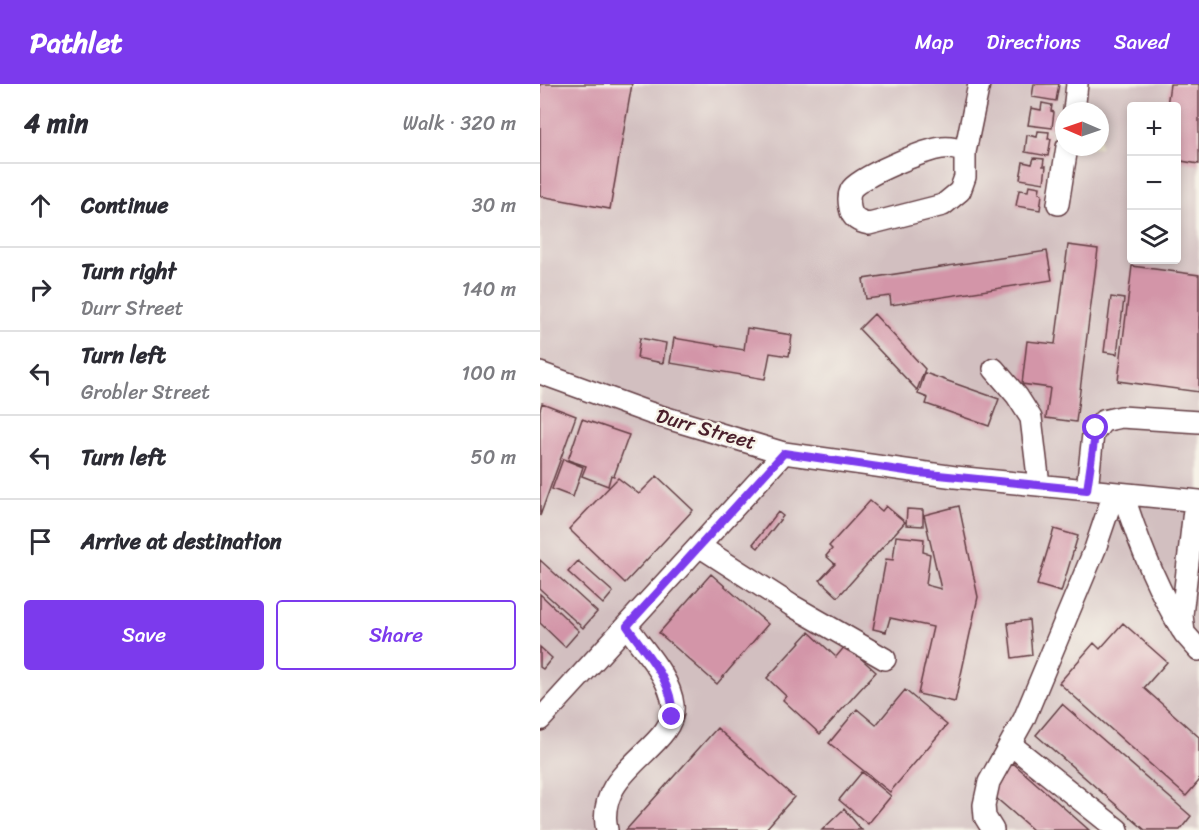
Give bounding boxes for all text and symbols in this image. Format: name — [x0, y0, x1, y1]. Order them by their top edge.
text: Pathlet — [30, 18, 123, 67]
text: Map — [915, 23, 953, 61]
text: Directions — [986, 23, 1081, 61]
text: Saved — [1114, 23, 1169, 61]
text: 4 min — [24, 100, 88, 146]
north arrow — [1055, 102, 1109, 156]
map controls — [1127, 102, 1181, 264]
button: + — [1127, 102, 1181, 156]
text: Walk · 320 m — [403, 106, 516, 141]
button: − — [1127, 156, 1181, 210]
text: Continue — [81, 186, 169, 225]
text: 30 m — [472, 188, 516, 223]
icon: ahead — [24, 189, 57, 222]
button: layers — [1127, 210, 1181, 264]
text: Turn right — [81, 252, 176, 291]
text: 140 m — [462, 272, 516, 307]
icon: right — [24, 273, 57, 306]
text: Durr Street — [81, 291, 183, 326]
text: Turn left — [81, 336, 166, 375]
text: 100 m — [462, 356, 516, 391]
icon: left — [24, 357, 57, 390]
text: Grobler Street — [81, 375, 210, 410]
street label: Durr Street — [652, 398, 760, 460]
route start — [1082, 414, 1108, 440]
text: Turn left — [81, 438, 166, 477]
text: 50 m — [471, 440, 516, 475]
icon: left — [24, 441, 57, 474]
text: Arrive at destination — [81, 522, 282, 561]
icon: arrive — [24, 525, 57, 558]
button: Save — [24, 600, 264, 670]
button: Share — [276, 600, 516, 670]
route end — [658, 703, 684, 729]

